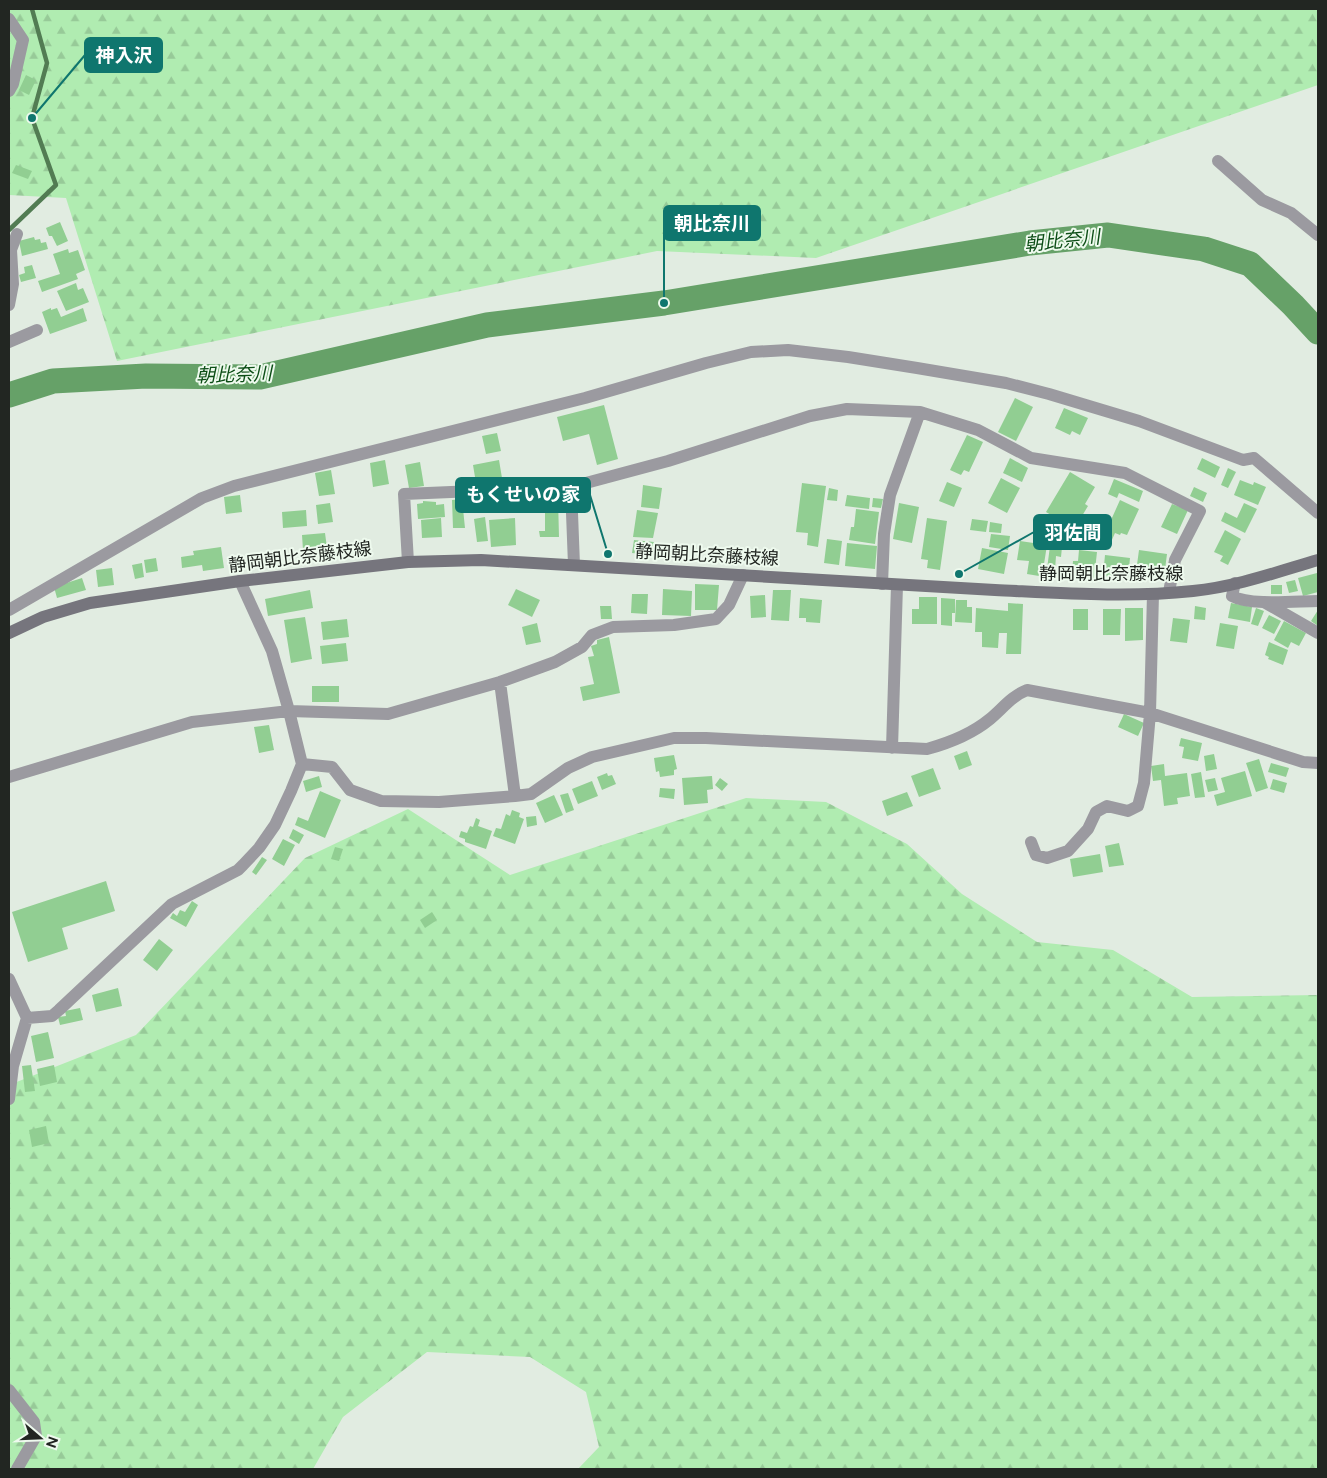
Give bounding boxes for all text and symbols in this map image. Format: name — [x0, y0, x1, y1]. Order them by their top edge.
callout: 神入沢 — [85, 38, 162, 72]
text: 神入沢 — [95, 44, 153, 67]
callout: 朝比奈川 — [664, 206, 760, 240]
text: 朝比奈川 — [674, 212, 750, 235]
water label: 朝比奈川 — [1023, 225, 1103, 256]
water label: 朝比奈川 — [196, 362, 274, 387]
callout: もくせいの家 — [456, 478, 590, 512]
text: もくせいの家 — [466, 483, 580, 506]
callout: 羽佐間 — [1034, 515, 1111, 549]
text: 羽佐間 — [1044, 521, 1102, 544]
street label: 静岡朝比奈藤枝線 — [227, 537, 373, 577]
street label: 静岡朝比奈藤枝線 — [635, 540, 779, 570]
street label: 静岡朝比奈藤枝線 — [1039, 563, 1183, 585]
north arrow — [15, 1413, 65, 1463]
text: N — [42, 1434, 62, 1450]

